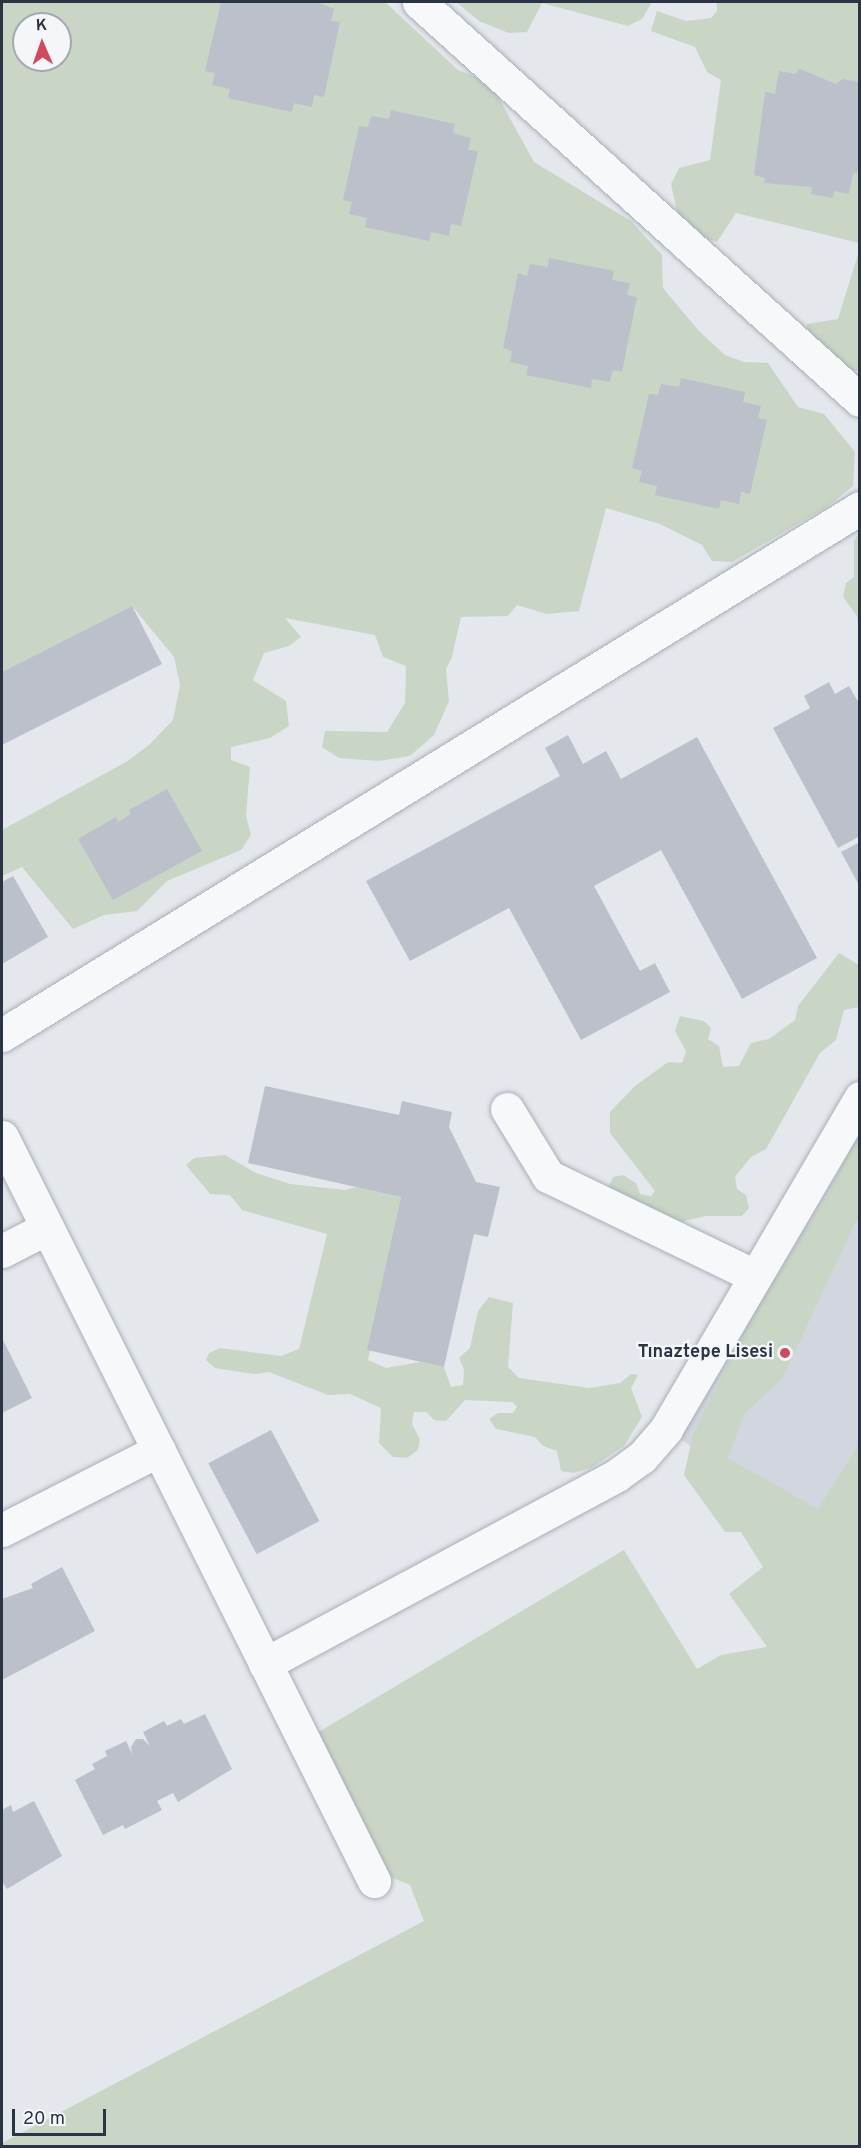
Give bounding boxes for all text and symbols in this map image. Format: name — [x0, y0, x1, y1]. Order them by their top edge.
north arrow — [12, 12, 72, 72]
text: K — [35, 16, 47, 36]
place label: Tınaztepe Lisesi — [638, 1342, 773, 1364]
marker: Tınaztepe Lisesi — [778, 1346, 792, 1360]
scale bar — [15, 2097, 110, 2135]
text: 20 m — [23, 2108, 65, 2131]

